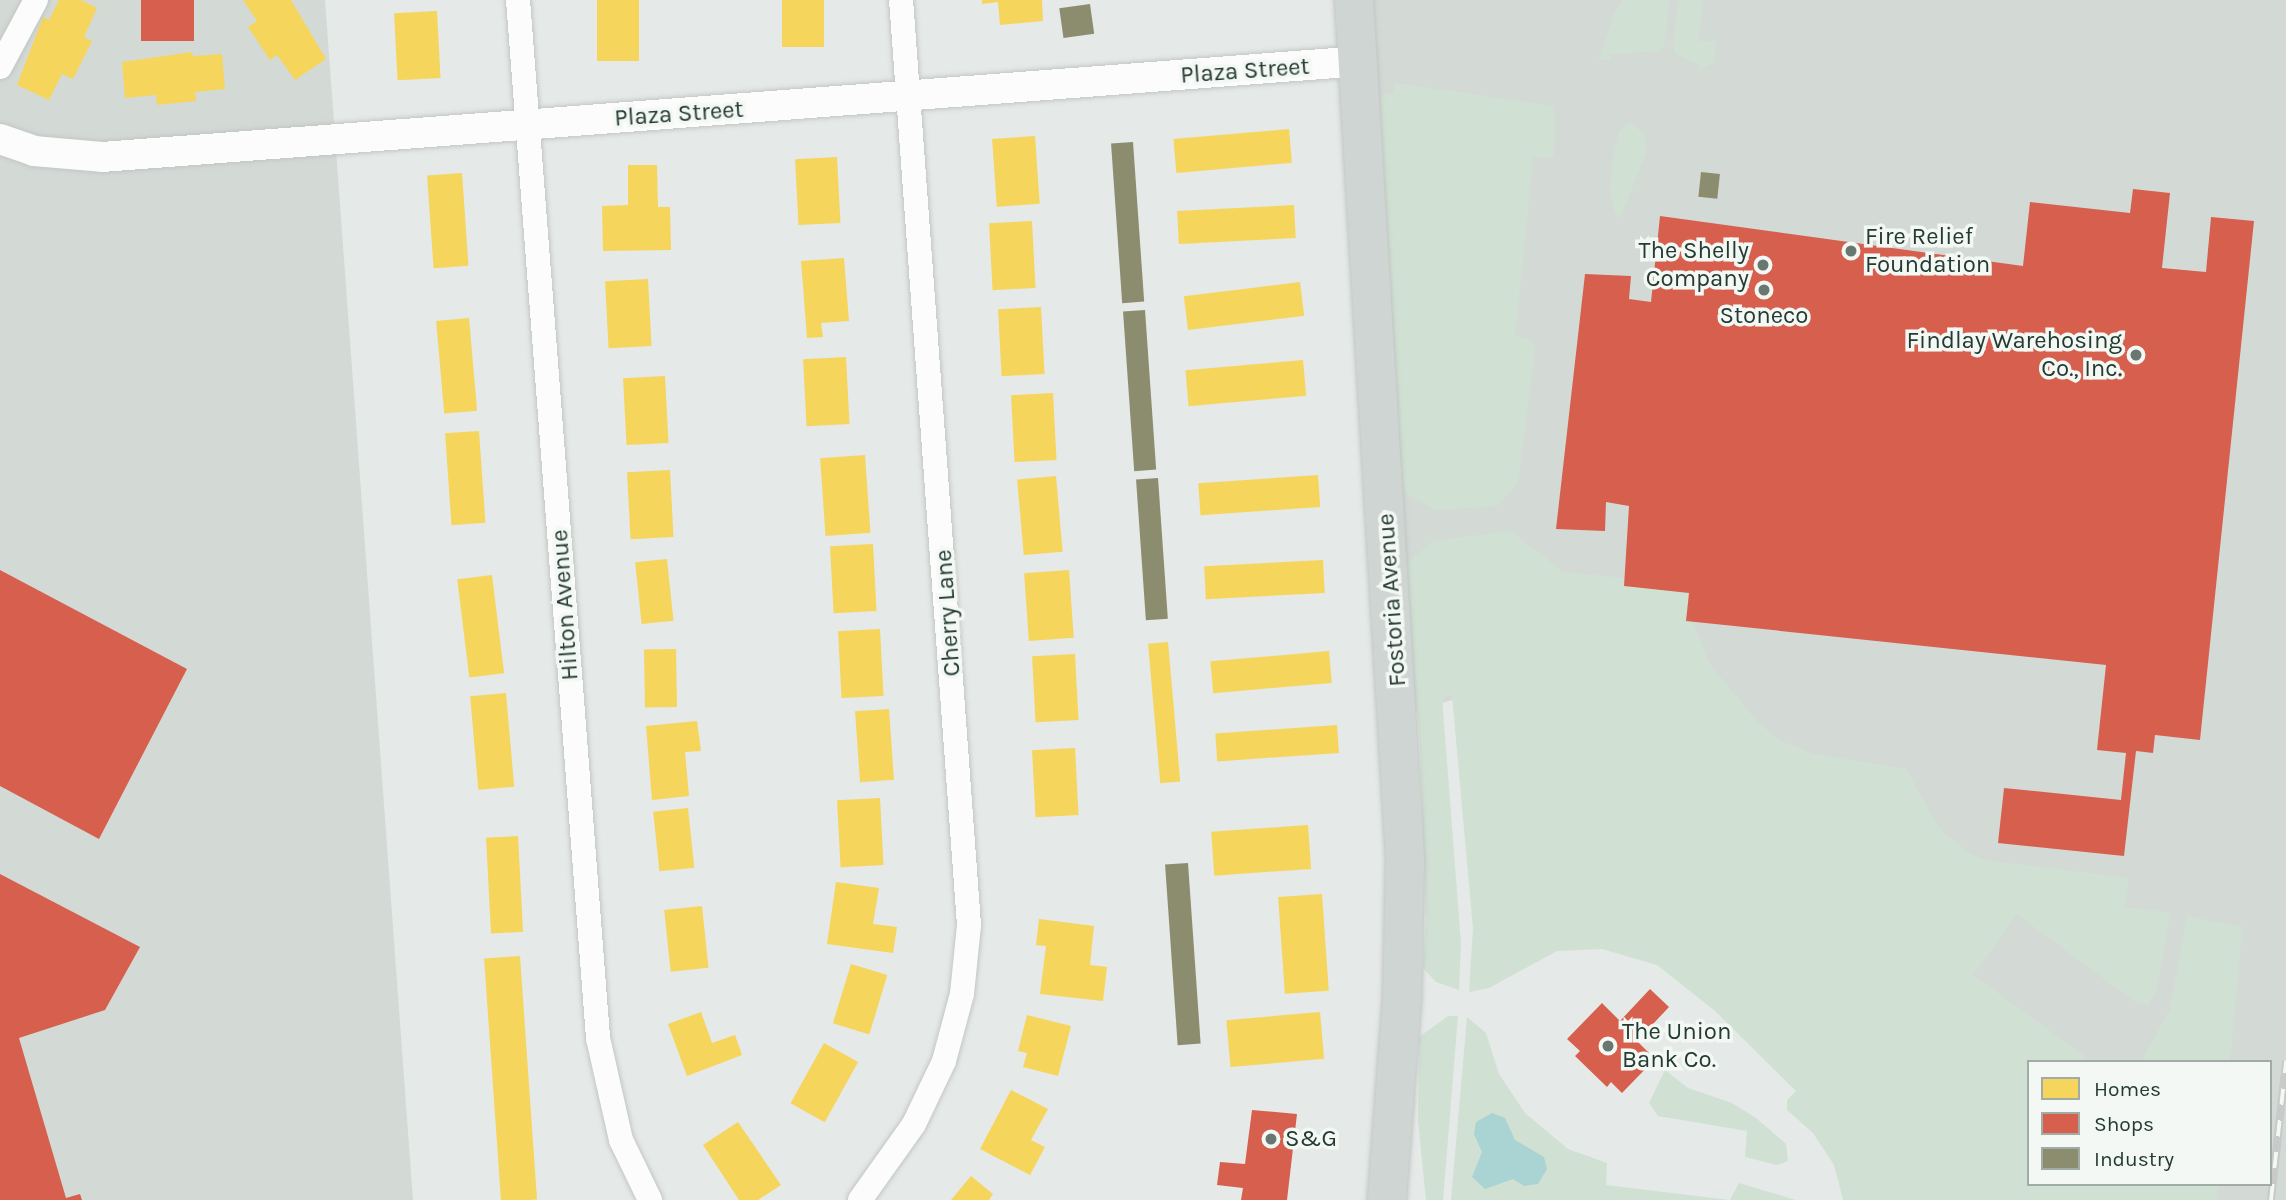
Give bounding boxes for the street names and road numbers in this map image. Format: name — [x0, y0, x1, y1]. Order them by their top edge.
street label: Plaza Street — [1179, 52, 1311, 90]
street label: Plaza Street — [613, 95, 745, 133]
street label: Fostoria Avenue — [1372, 512, 1412, 688]
street label: Hilton Avenue — [545, 529, 585, 681]
street label: Cherry Lane — [929, 549, 967, 677]

